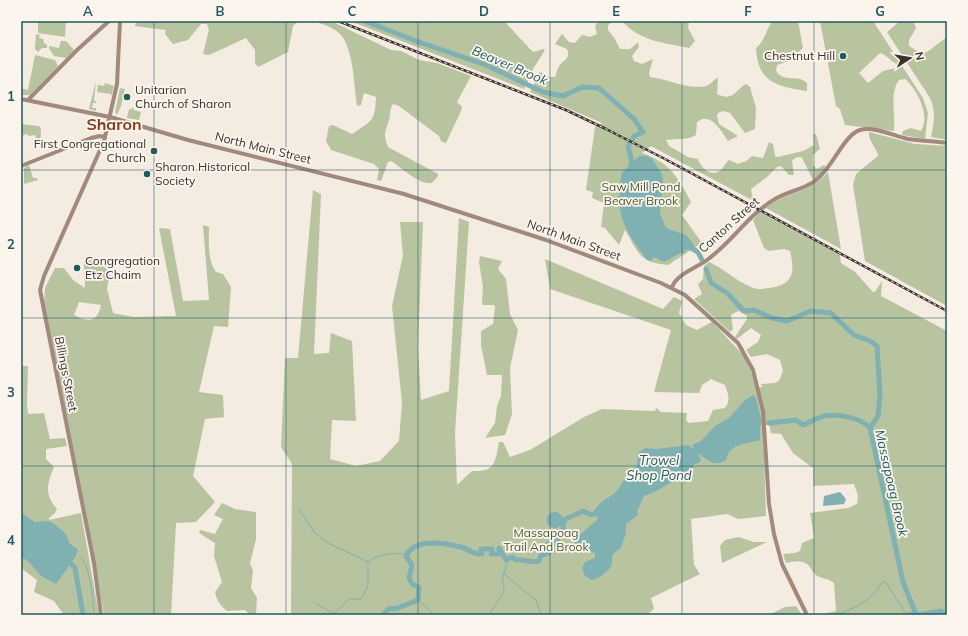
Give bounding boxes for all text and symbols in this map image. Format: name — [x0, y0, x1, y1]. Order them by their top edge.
text: A — [83, 3, 93, 19]
text: B — [216, 3, 225, 19]
text: C — [348, 3, 357, 19]
text: D — [479, 3, 489, 19]
text: E — [612, 3, 620, 19]
text: F — [744, 3, 752, 19]
text: G — [875, 3, 885, 19]
north arrow — [890, 38, 930, 78]
water label: Beaver Brook — [470, 42, 551, 88]
place label: Chestnut Hill — [764, 48, 835, 63]
text: N — [912, 50, 927, 61]
marker: Chestnut Hill — [838, 51, 848, 61]
place label: Unitarian Church of Sharon — [135, 82, 231, 111]
text: 1 — [7, 88, 15, 104]
marker: Unitarian Church of Sharon — [122, 92, 132, 102]
district label: Sharon — [86, 114, 142, 134]
street label: North Main Street — [213, 128, 313, 167]
place label: First Congregational Church — [34, 136, 146, 165]
marker: First Congregational Church — [149, 146, 159, 156]
place label: Sharon Historical Society — [155, 159, 250, 188]
marker: Sharon Historical Society — [142, 169, 152, 179]
park label: Saw Mill Pond Beaver Brook — [602, 179, 680, 208]
street label: Canton Street — [695, 193, 762, 256]
street label: North Main Street — [525, 216, 623, 263]
text: 2 — [7, 236, 15, 252]
place label: Congregation Etz Chaim — [85, 253, 160, 282]
marker: Congregation Etz Chaim — [72, 263, 82, 273]
street label: Billings Street — [52, 335, 81, 413]
text: 3 — [7, 384, 15, 400]
water label: Massapoag Brook — [872, 428, 912, 538]
water label: Trowel Shop Pond — [626, 452, 692, 483]
park label: Massapoag Trail And Brook — [503, 525, 589, 554]
text: 4 — [7, 532, 15, 548]

